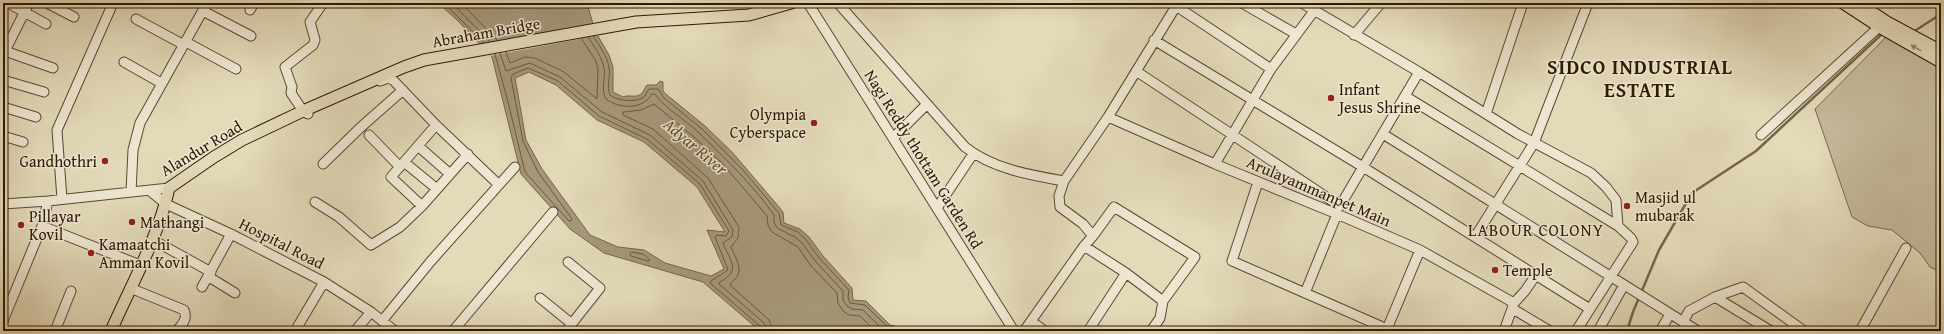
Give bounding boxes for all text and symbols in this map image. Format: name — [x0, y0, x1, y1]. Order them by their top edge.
street label: Abraham Bridge — [430, 11, 542, 53]
one-way arrow — [1911, 45, 1922, 51]
district label: SIDCO INDUSTRIAL ESTATE — [1547, 52, 1733, 104]
street label: Nagi Reddy thottam Garden Rd — [859, 65, 989, 254]
place label: Infant Jesus Shrine — [1337, 77, 1421, 119]
marker: Infant Jesus Shrine — [1326, 93, 1336, 103]
place label: Olympia Cyberspace — [730, 102, 806, 144]
water label: Adyar River — [658, 111, 734, 181]
street label: Alandur Road — [156, 114, 247, 182]
marker: Olympia Cyberspace — [809, 118, 819, 128]
place label: Gandhothri — [20, 149, 98, 173]
street label: Arulayammanpet Main — [1243, 150, 1395, 232]
marker: Gandhothri — [100, 156, 110, 166]
place label: Masjid ul mubarak — [1635, 185, 1697, 227]
marker: Masjid ul mubarak — [1622, 201, 1632, 211]
place label: Pillayar Kovil — [29, 204, 81, 246]
place label: Mathangi — [140, 210, 205, 234]
street label: Hospital Road — [235, 211, 329, 275]
marker: Mathangi — [127, 217, 137, 227]
district label: LABOUR COLONY — [1468, 217, 1604, 242]
marker: Pillayar Kovil — [16, 220, 26, 230]
place label: Kamaatchi Amman Kovil — [99, 232, 190, 274]
marker: Kamaatchi Amman Kovil — [86, 248, 96, 258]
place label: Temple — [1503, 258, 1553, 282]
marker: Temple — [1490, 265, 1500, 275]

